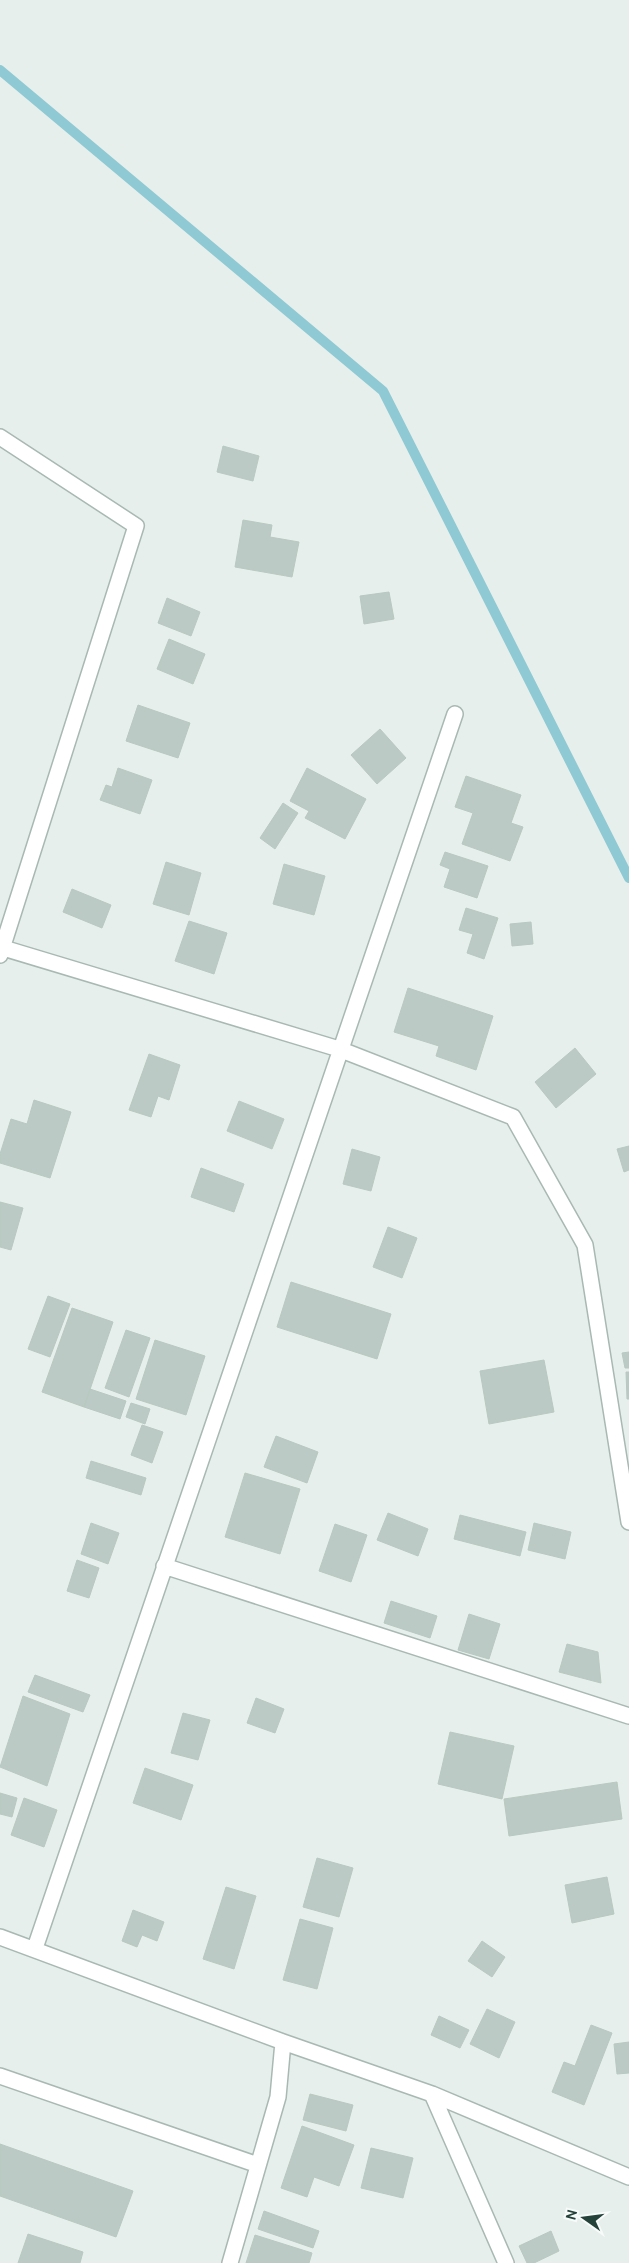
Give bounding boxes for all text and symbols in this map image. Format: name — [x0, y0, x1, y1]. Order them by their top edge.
north arrow — [559, 2193, 609, 2243]
text: N — [561, 2208, 581, 2222]

